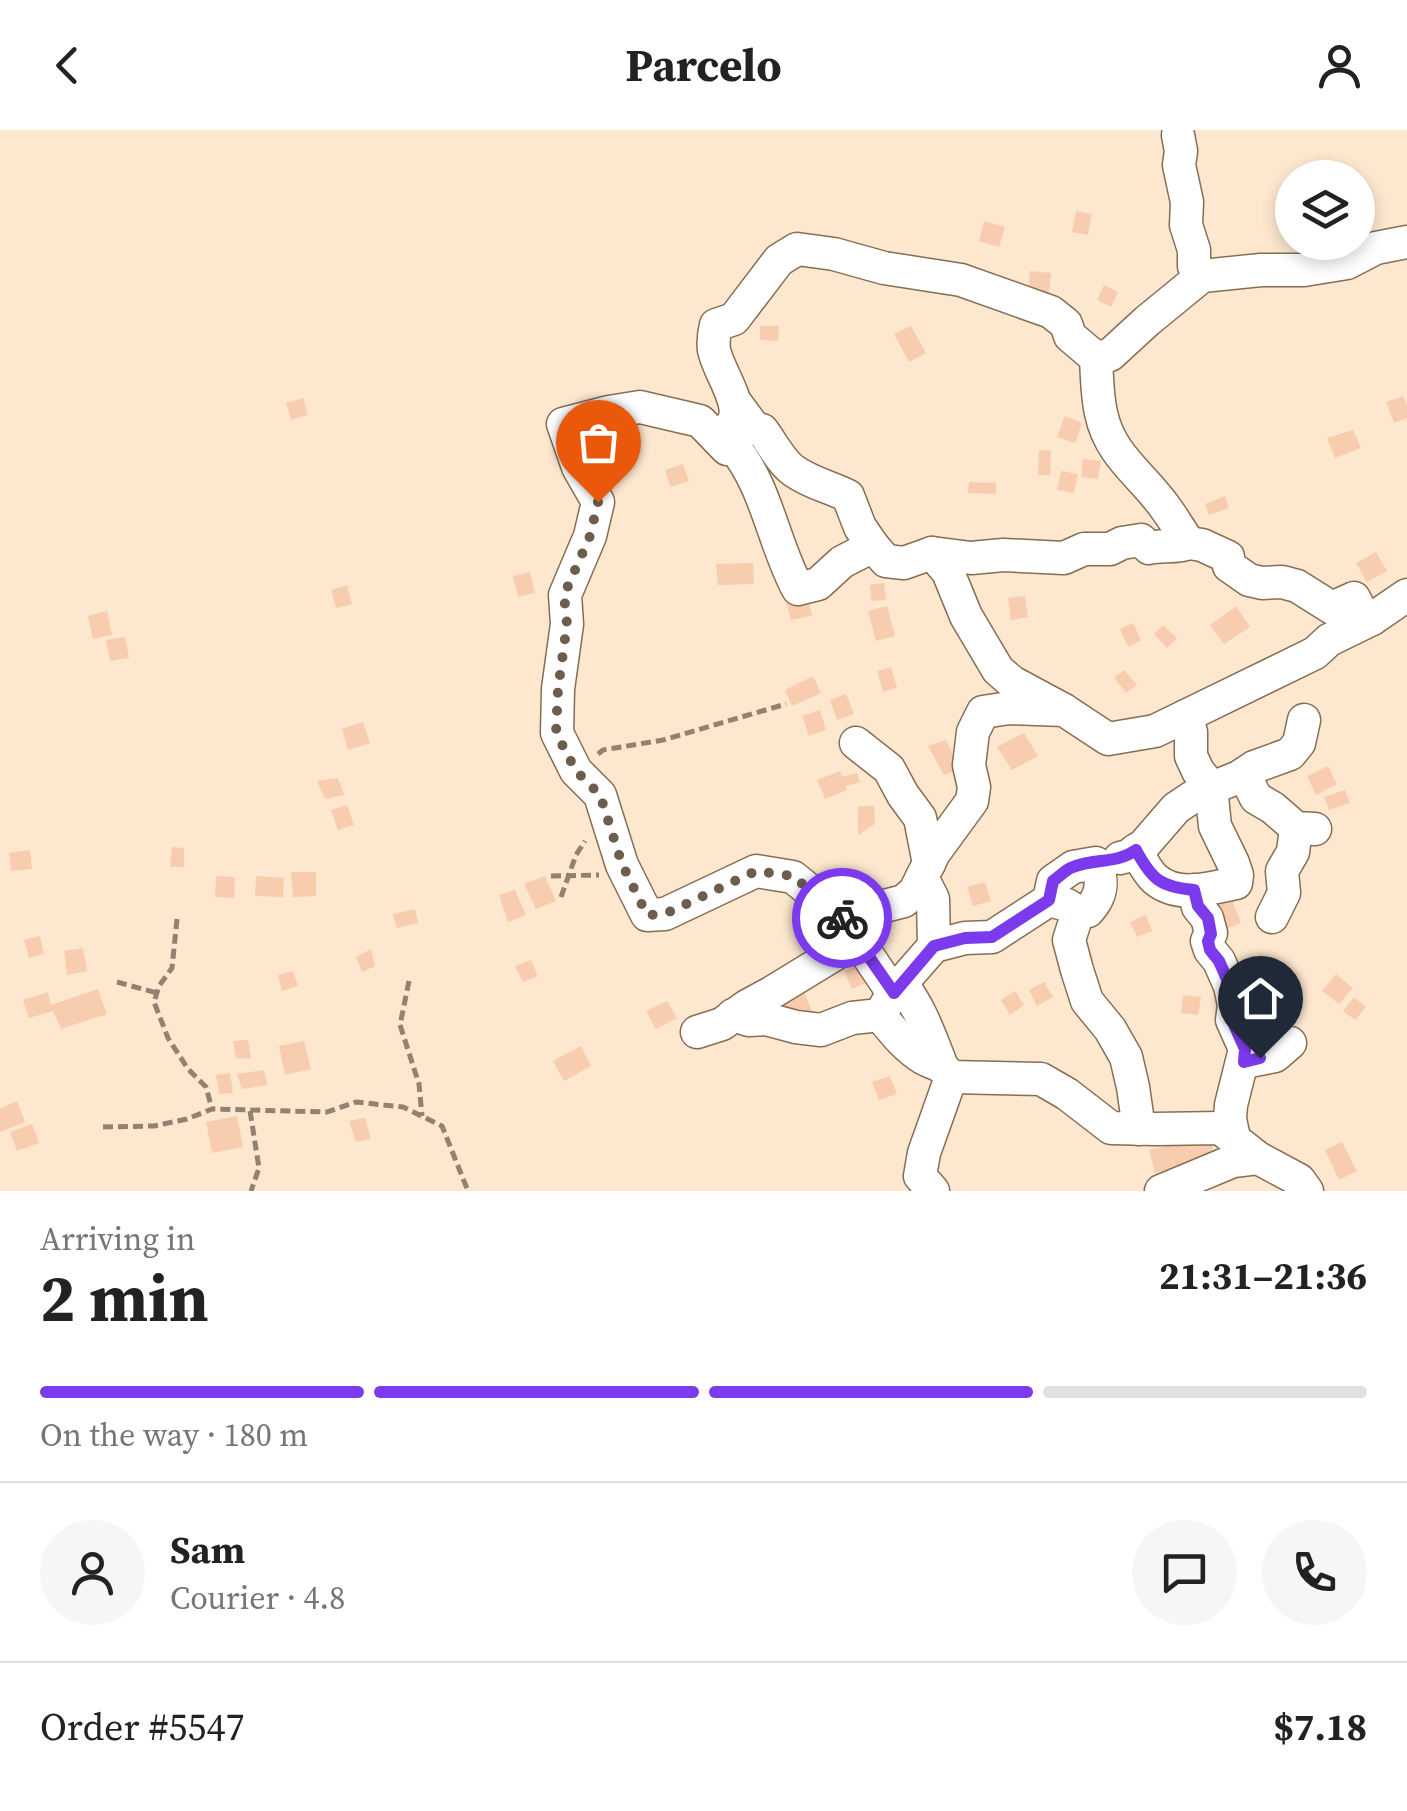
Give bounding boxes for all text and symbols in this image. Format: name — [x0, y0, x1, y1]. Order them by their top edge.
text: Parcelo — [625, 34, 782, 96]
icon: back — [40, 38, 95, 93]
icon: person — [1312, 38, 1367, 93]
map controls — [1275, 160, 1375, 260]
button: layers — [1275, 160, 1375, 260]
pin — [556, 400, 641, 503]
icon: bag — [571, 415, 626, 470]
courier — [792, 868, 892, 968]
icon: bike — [815, 891, 870, 946]
pin — [1218, 956, 1303, 1059]
icon: home — [1233, 971, 1288, 1026]
text: Arriving in — [40, 1217, 195, 1261]
text: 21:31–21:36 — [1159, 1250, 1367, 1302]
text: 2 min — [40, 1254, 209, 1343]
text: On the way · 180 m — [40, 1413, 308, 1457]
button: person — [40, 1520, 145, 1625]
button: chat — [1132, 1520, 1237, 1625]
button: phone — [1262, 1520, 1367, 1625]
text: Sam — [170, 1524, 245, 1576]
text: Courier · 4.8 — [170, 1576, 345, 1620]
text: Order #5547 — [40, 1701, 244, 1753]
text: $7.18 — [1273, 1701, 1367, 1753]

